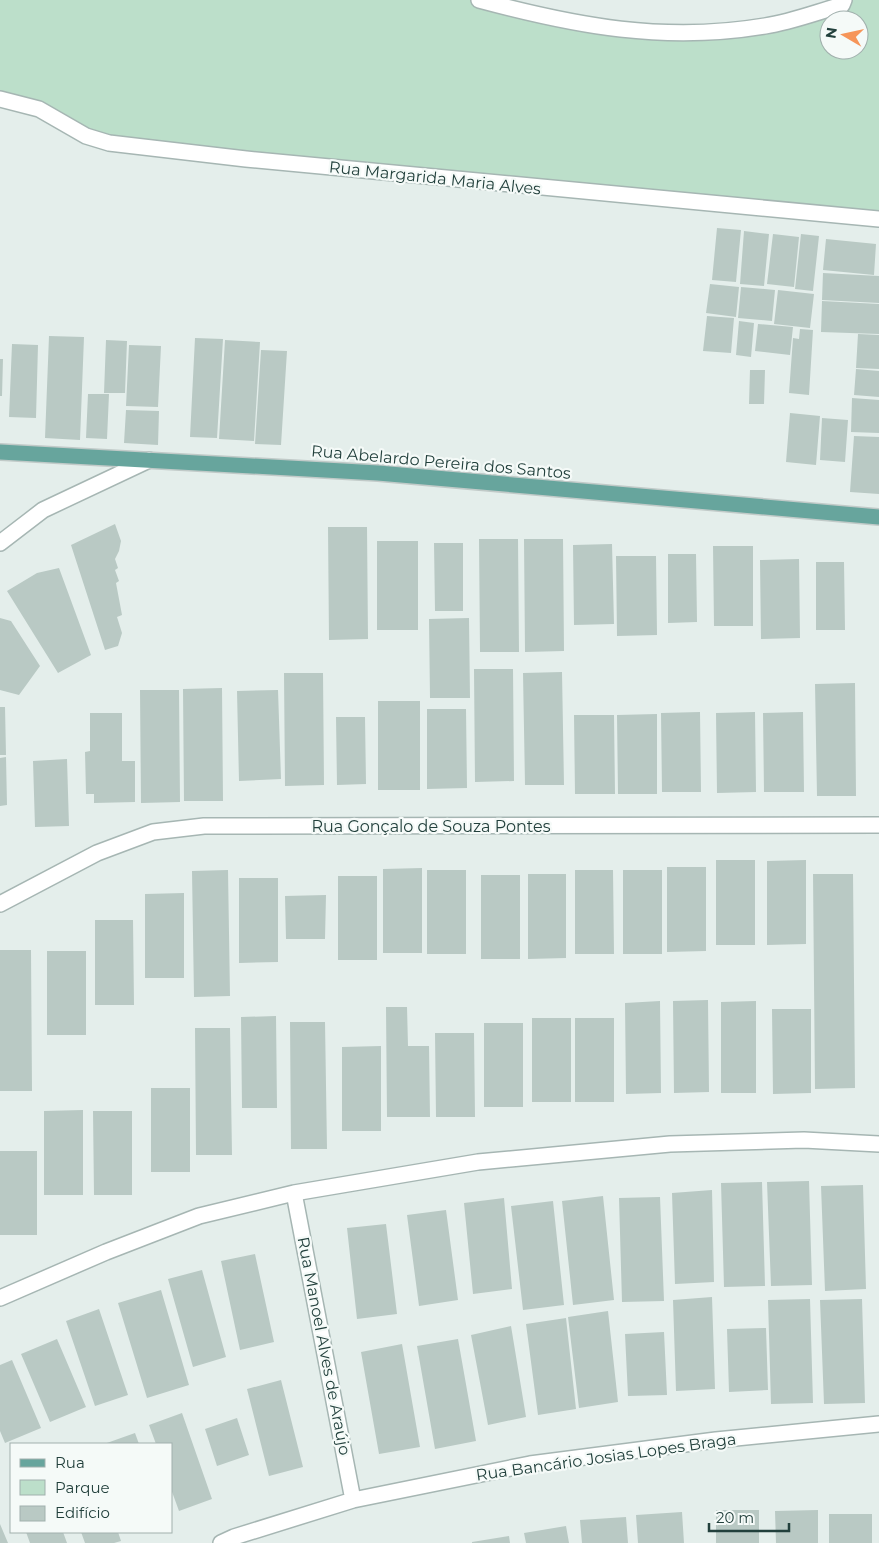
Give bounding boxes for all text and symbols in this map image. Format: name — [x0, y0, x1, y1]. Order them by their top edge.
north arrow — [819, 10, 869, 60]
text: N — [821, 26, 841, 40]
street label: Rua Margarida Maria Alves — [328, 157, 542, 199]
street label: Rua Abelardo Pereira dos Santos — [310, 441, 572, 483]
street label: Rua Gonçalo de Souza Pontes — [311, 817, 551, 836]
street label: Rua Manoel Alves de Araújo — [293, 1235, 355, 1457]
street label: Rua Bancário Josias Lopes Braga — [475, 1429, 737, 1485]
legend — [10, 1443, 172, 1533]
text: Rua — [55, 1453, 85, 1472]
text: Parque — [55, 1478, 110, 1497]
scale bar — [709, 1500, 789, 1532]
text: Edifício — [55, 1503, 110, 1522]
text: 20 m — [716, 1508, 754, 1527]

